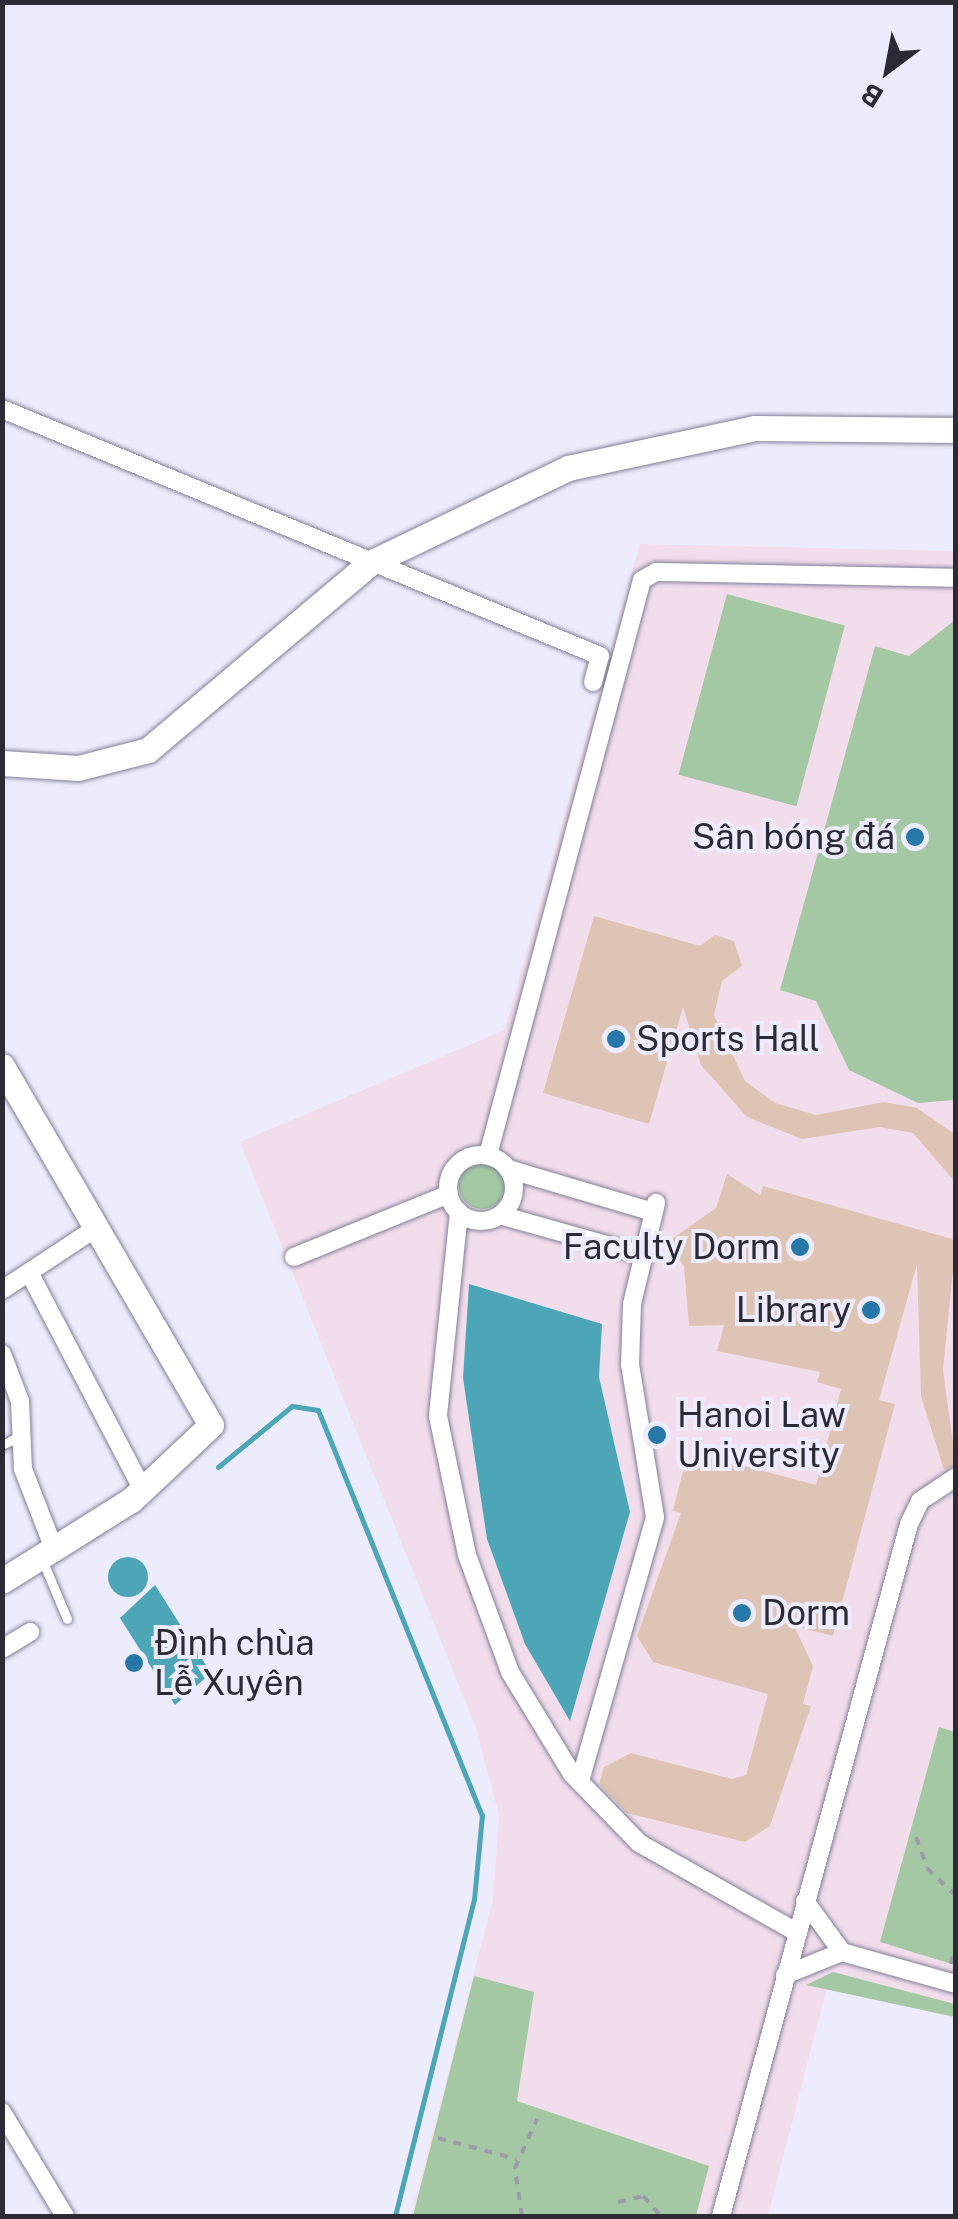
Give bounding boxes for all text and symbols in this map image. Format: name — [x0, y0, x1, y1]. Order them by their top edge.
north arrow — [838, 20, 938, 120]
text: B — [855, 77, 889, 115]
place label: Sân bóng đá — [692, 816, 895, 858]
marker: Sân bóng đá — [904, 826, 926, 848]
place label: Sports Hall — [636, 1018, 820, 1060]
marker: Sports Hall — [605, 1028, 627, 1050]
place label: Faculty Dorm — [563, 1226, 780, 1268]
marker: Faculty Dorm — [789, 1236, 811, 1258]
place label: Library — [736, 1289, 851, 1331]
marker: Library — [860, 1299, 882, 1321]
place label: Hanoi Law University — [677, 1394, 846, 1476]
marker: Hanoi Law University — [646, 1424, 668, 1446]
place label: Dorm — [762, 1592, 850, 1634]
marker: Dorm — [731, 1602, 753, 1624]
place label: Đình chùa Lễ Xuyên — [154, 1622, 315, 1704]
marker: Đình chùa Lễ Xuyên — [123, 1652, 145, 1674]

